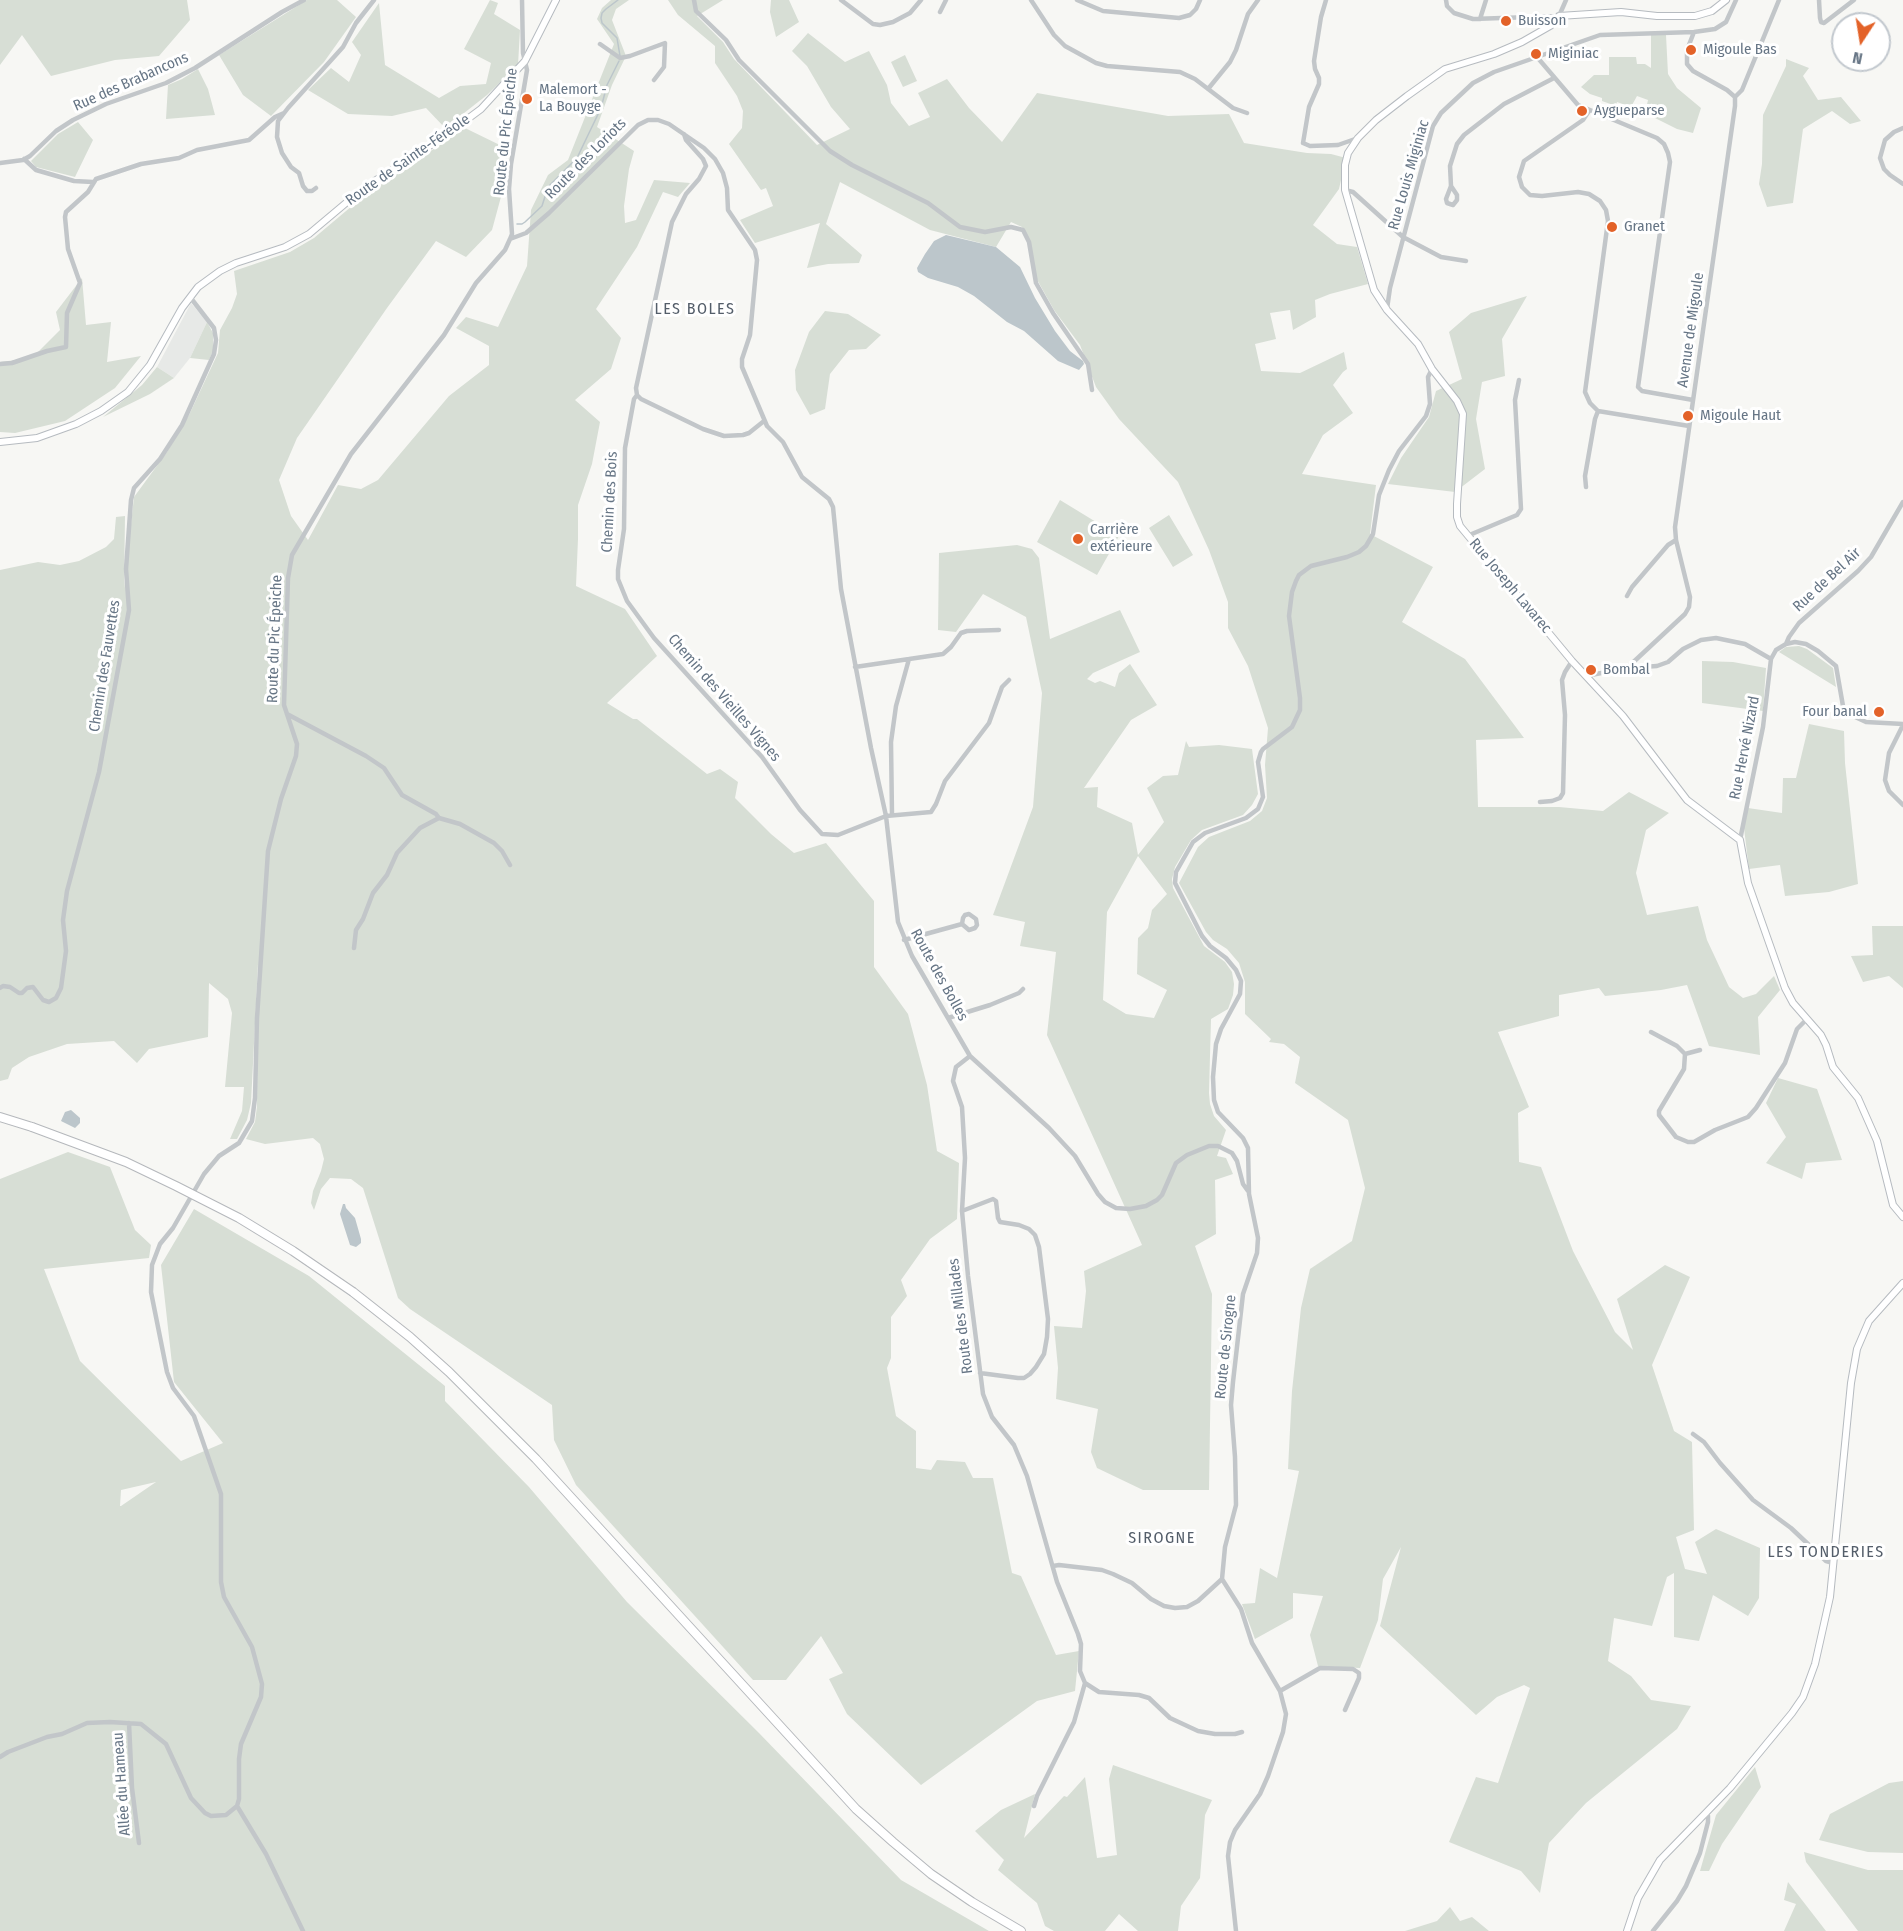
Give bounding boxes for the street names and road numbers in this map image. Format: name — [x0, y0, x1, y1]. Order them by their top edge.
street label: Rue des Brabancons — [71, 49, 191, 115]
street label: Route du Pic Épeiche — [490, 67, 522, 197]
street label: Route de Sainte-Féréole — [343, 110, 473, 210]
street label: Route des Loriots — [542, 115, 630, 203]
street label: Rue Louis Miginiac — [1385, 118, 1433, 232]
street label: Avenue de Migoule — [1674, 271, 1708, 389]
street label: Chemin des Bois — [598, 451, 622, 553]
street label: Rue Joseph Lavarec — [1465, 535, 1555, 637]
street label: Rue de Bel Air — [1789, 544, 1865, 616]
street label: Route du Pic Épeiche — [264, 575, 286, 703]
street label: Chemin des Fauvettes — [86, 599, 124, 733]
street label: Chemin des Vieilles Vignes — [664, 631, 784, 765]
street label: Rue Hervé Nizard — [1726, 695, 1764, 801]
street label: Route des Bolles — [906, 926, 972, 1024]
street label: Route des Millades — [945, 1257, 977, 1375]
street label: Route de Sirogne — [1212, 1294, 1240, 1400]
street label: Allée du Hameau — [109, 1732, 135, 1836]

